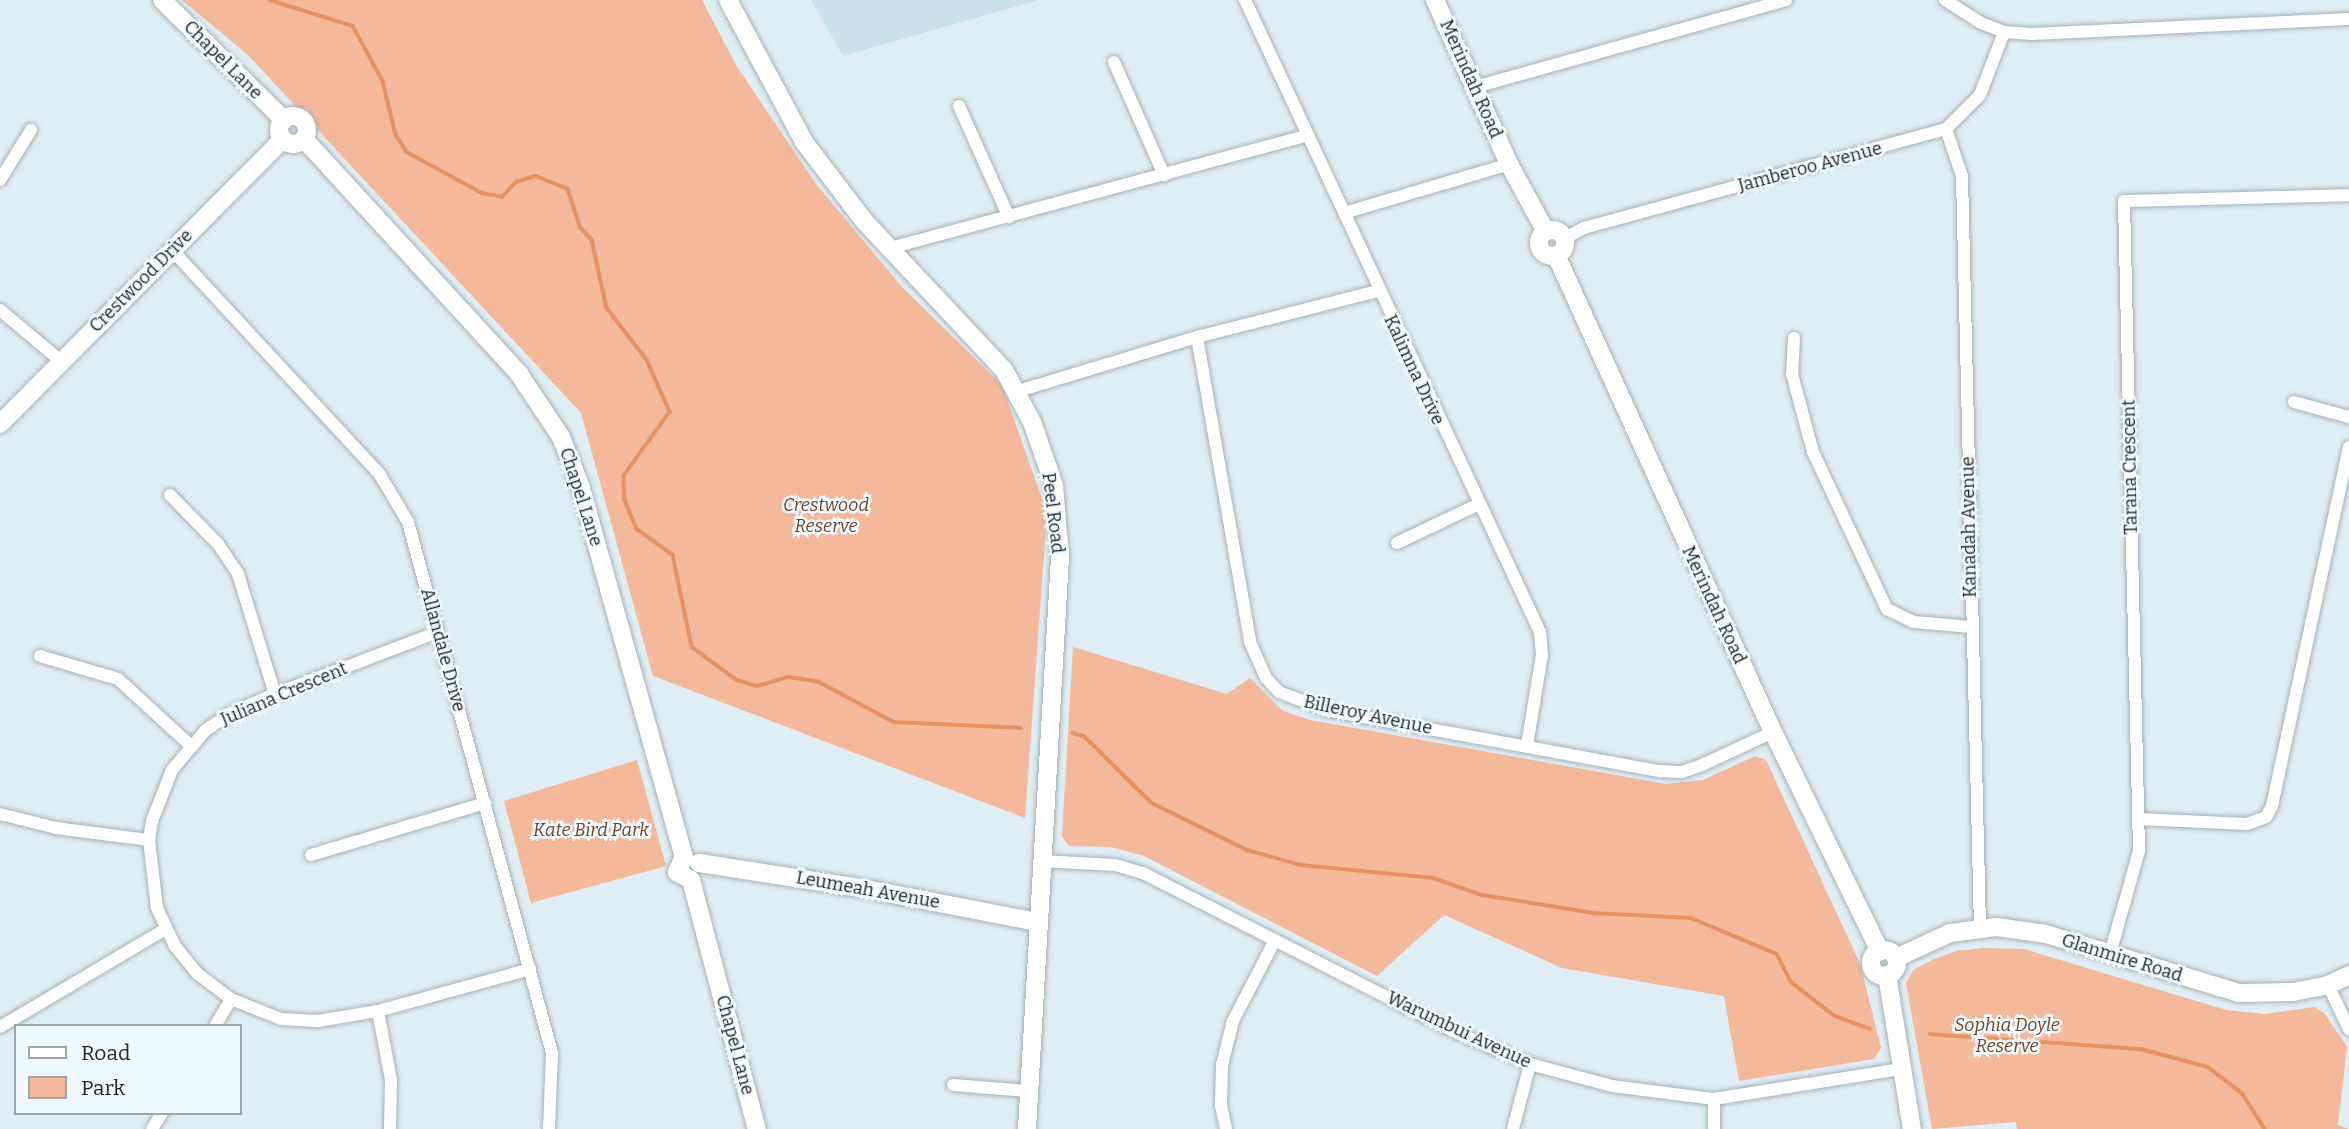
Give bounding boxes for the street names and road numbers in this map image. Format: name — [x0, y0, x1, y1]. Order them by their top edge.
street label: Chapel Lane — [179, 16, 267, 104]
street label: Merindah Road — [1435, 16, 1507, 142]
street label: Jamberoo Avenue — [1736, 137, 1884, 197]
street label: Crestwood Drive — [85, 225, 197, 337]
street label: Kalimna Drive — [1379, 312, 1449, 428]
street label: Tarana Crescent — [2118, 399, 2142, 535]
street label: Chapel Lane — [555, 445, 607, 549]
street label: Kanadah Avenue — [1957, 456, 1981, 598]
street label: Peel Road — [1037, 471, 1069, 555]
street label: Merindah Road — [1677, 543, 1751, 667]
street label: Allandale Drive — [416, 586, 470, 714]
street label: Juliana Crescent — [217, 658, 351, 730]
street label: Billeroy Avenue — [1302, 691, 1434, 739]
street label: Leumeah Avenue — [794, 867, 942, 913]
street label: Glanmire Road — [2059, 929, 2185, 987]
street label: Warumbui Avenue — [1383, 987, 1535, 1073]
street label: Chapel Lane — [711, 993, 759, 1097]

